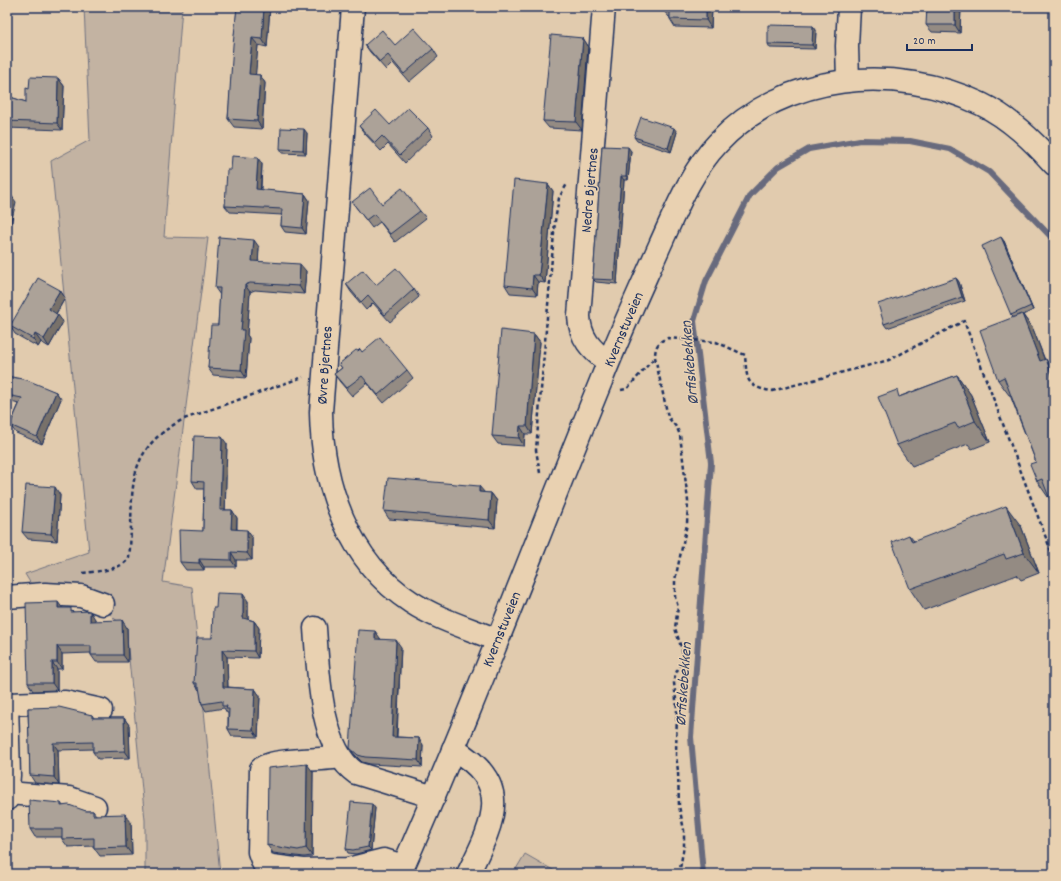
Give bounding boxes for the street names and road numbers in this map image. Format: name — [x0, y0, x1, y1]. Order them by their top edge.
street label: Nedre Bjertnes — [576, 147, 606, 234]
street label: Kvernstuveien — [599, 289, 651, 371]
street label: Øvre Bjertnes — [312, 325, 340, 405]
street label: Kvernstuveien — [478, 589, 528, 671]

